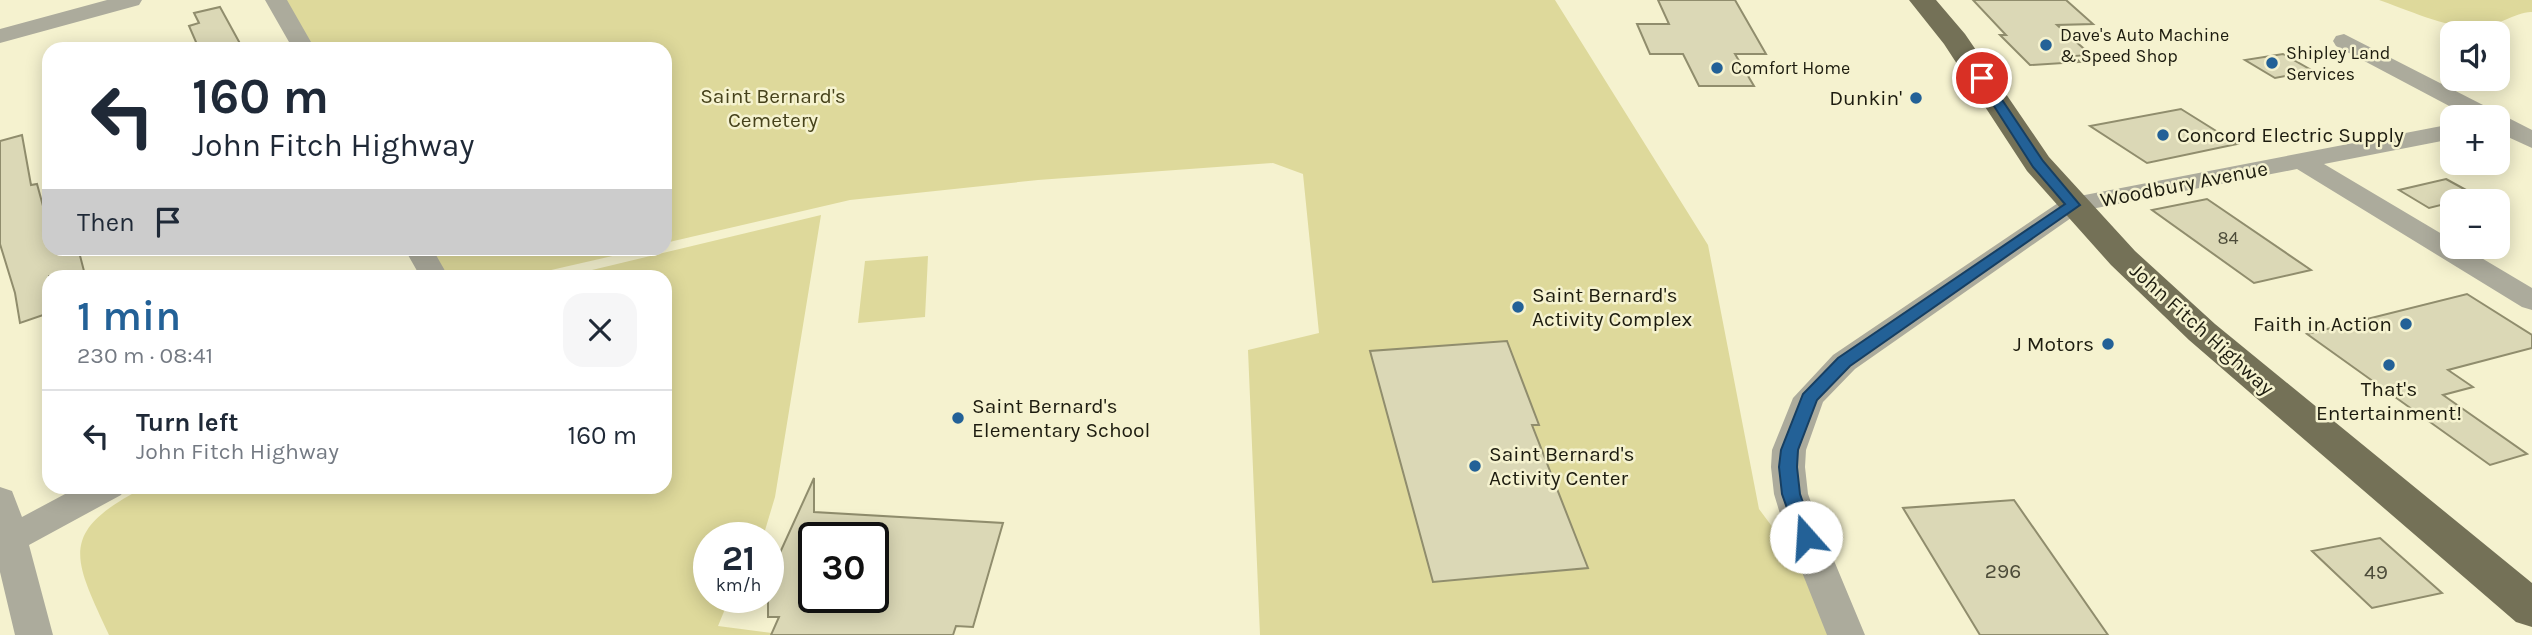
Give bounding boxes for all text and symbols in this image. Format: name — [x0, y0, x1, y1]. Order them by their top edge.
map controls — [2440, 21, 2510, 259]
button: sound — [2440, 21, 2510, 91]
place label: Dave's Auto Machine & Speed Shop — [2060, 24, 2229, 67]
marker: Dave's Auto Machine & Speed Shop — [2038, 37, 2054, 53]
place label: Shipley Land Services — [2286, 42, 2390, 85]
pin — [1952, 48, 2012, 108]
marker: Shipley Land Services — [2264, 55, 2280, 71]
place label: Comfort Home — [1731, 57, 1850, 79]
icon: arrive — [1963, 59, 2001, 97]
marker: Comfort Home — [1709, 60, 1725, 76]
text: 160 m — [192, 68, 329, 125]
icon: left — [77, 70, 168, 161]
park label: Saint Bernard's Cemetery — [700, 84, 846, 132]
place label: Dunkin' — [1829, 86, 1902, 110]
marker: Dunkin' — [1908, 90, 1924, 106]
button: + — [2440, 105, 2510, 175]
place label: Concord Electric Supply — [2177, 123, 2404, 147]
text: John Fitch Highway — [192, 127, 474, 164]
marker: Concord Electric Supply — [2155, 127, 2171, 143]
street label: Woodbury Avenue — [2098, 156, 2270, 212]
button: − — [2440, 189, 2510, 259]
icon: arrive — [149, 203, 187, 241]
text: Then — [77, 207, 135, 238]
house number: 84 — [2217, 227, 2239, 249]
street label: John Fitch Highway — [2125, 258, 2279, 400]
place label: Saint Bernard's Activity Complex — [1532, 283, 1692, 331]
text: 1 min — [77, 291, 181, 341]
button: close — [563, 293, 637, 367]
marker: Saint Bernard's Activity Complex — [1510, 299, 1526, 315]
place label: Faith in Action — [2253, 312, 2392, 336]
marker: Faith in Action — [2398, 316, 2414, 332]
place label: J Motors — [2013, 332, 2094, 356]
marker: J Motors — [2100, 336, 2116, 352]
text: 230 m · 08:41 — [77, 342, 213, 369]
marker: That's Entertainment! — [2381, 357, 2397, 373]
place label: That's Entertainment! — [2316, 377, 2462, 425]
place label: Saint Bernard's Elementary School — [972, 394, 1150, 442]
text: Turn left — [136, 407, 238, 438]
marker: Saint Bernard's Elementary School — [950, 410, 966, 426]
icon: left — [77, 417, 115, 455]
text: 160 m — [568, 420, 637, 451]
text: John Fitch Highway — [136, 438, 339, 465]
place label: Saint Bernard's Activity Center — [1489, 442, 1635, 490]
marker: Saint Bernard's Activity Center — [1467, 458, 1483, 474]
position arrow — [1769, 500, 1843, 574]
speed limit sign: 30 — [798, 522, 889, 613]
text: 21 — [722, 538, 755, 579]
house number: 296 — [1985, 559, 2021, 583]
house number: 49 — [2364, 560, 2388, 584]
text: km/h — [716, 574, 761, 596]

